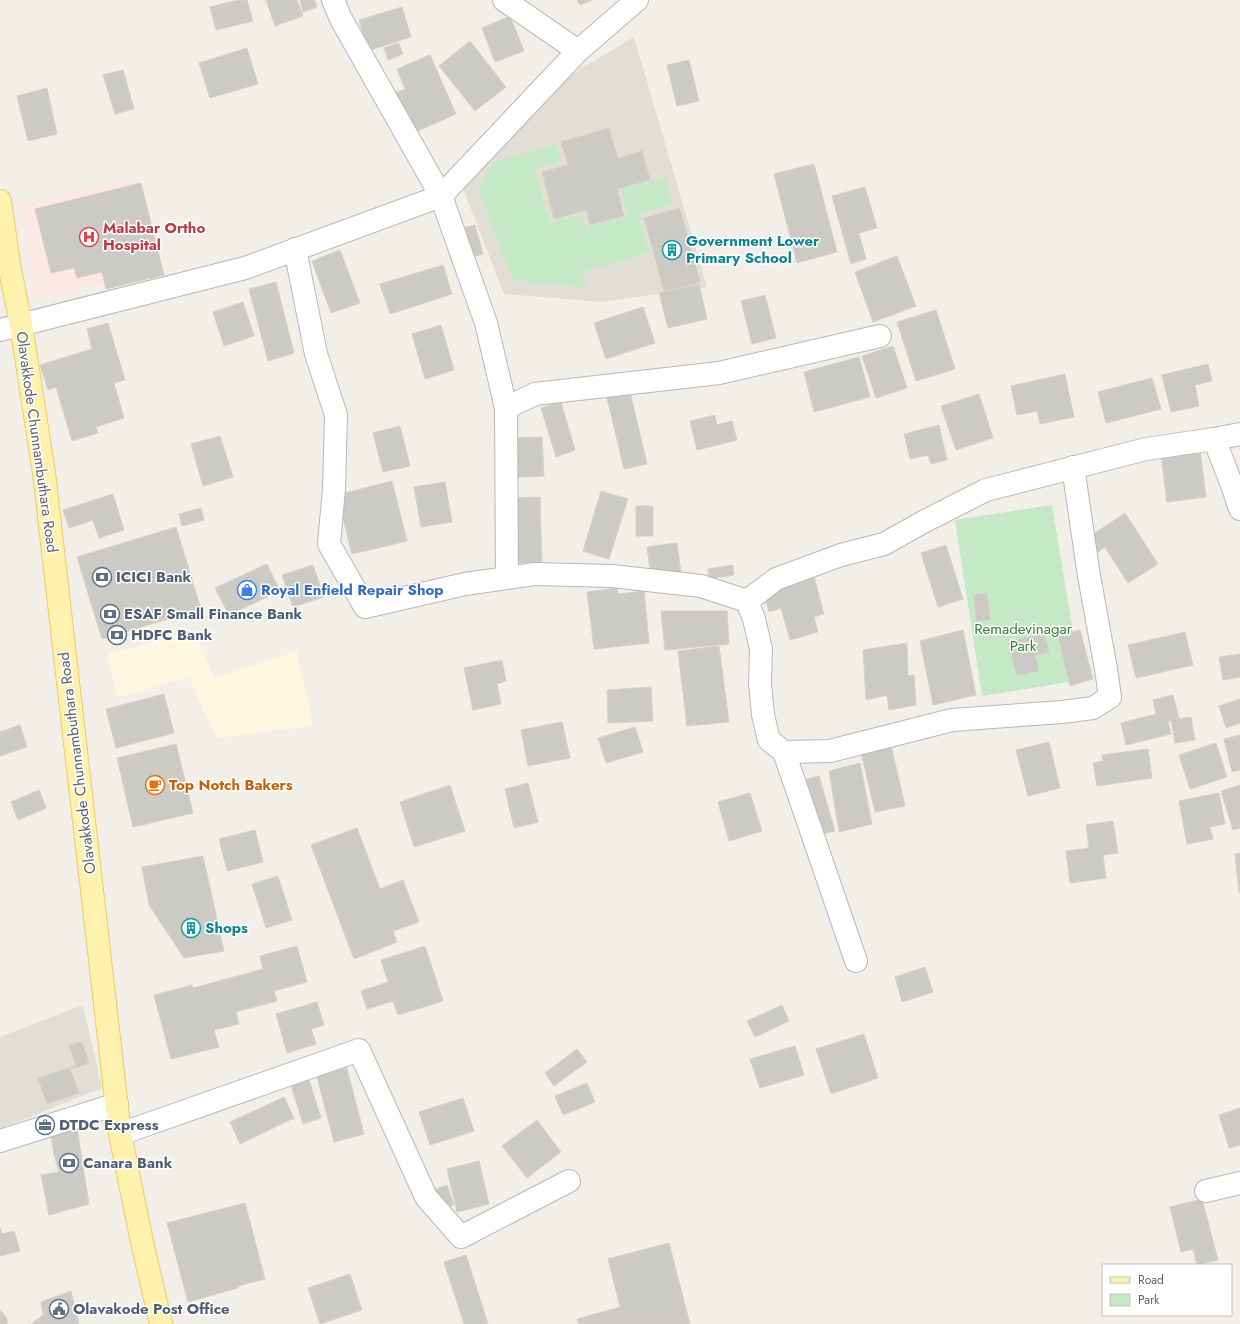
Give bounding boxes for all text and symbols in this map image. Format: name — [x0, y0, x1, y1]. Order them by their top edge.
place label: Malabar Ortho Hospital — [103, 217, 205, 256]
hospital icon: Malabar Ortho Hospital — [78, 226, 100, 248]
place label: Government Lower Primary School — [686, 230, 820, 269]
building icon: Government Lower Primary School — [661, 239, 683, 261]
street label: Olavakkode Chunnambuthara Road — [11, 330, 63, 554]
bank icon: ICICI Bank — [91, 566, 113, 588]
place label: ICICI Bank — [116, 566, 192, 588]
shop icon: Royal Enfield Repair Shop — [236, 579, 258, 601]
place label: Royal Enfield Repair Shop — [261, 579, 444, 601]
bank icon: ESAF Small Finance Bank — [99, 603, 121, 625]
place label: ESAF Small Finance Bank — [124, 603, 303, 625]
park label: Remadevinagar Park — [974, 618, 1073, 657]
bank icon: HDFC Bank — [106, 624, 128, 646]
place label: HDFC Bank — [131, 624, 213, 646]
street label: Olavakkode Chunnambuthara Road — [52, 651, 102, 875]
cafe icon: Top Notch Bakers — [144, 774, 166, 796]
place label: Top Notch Bakers — [169, 774, 293, 796]
building icon: Shops — [180, 917, 202, 939]
place label: Shops — [205, 917, 248, 939]
office icon: DTDC Express — [34, 1114, 56, 1136]
place label: DTDC Express — [59, 1114, 159, 1136]
bank icon: Canara Bank — [58, 1152, 80, 1174]
place label: Canara Bank — [83, 1152, 173, 1174]
legend — [1102, 1264, 1232, 1316]
text: Road — [1138, 1271, 1164, 1289]
text: Park — [1138, 1291, 1160, 1309]
public building icon: Olavakode Post Office — [48, 1298, 70, 1320]
place label: Olavakode Post Office — [73, 1298, 230, 1320]

